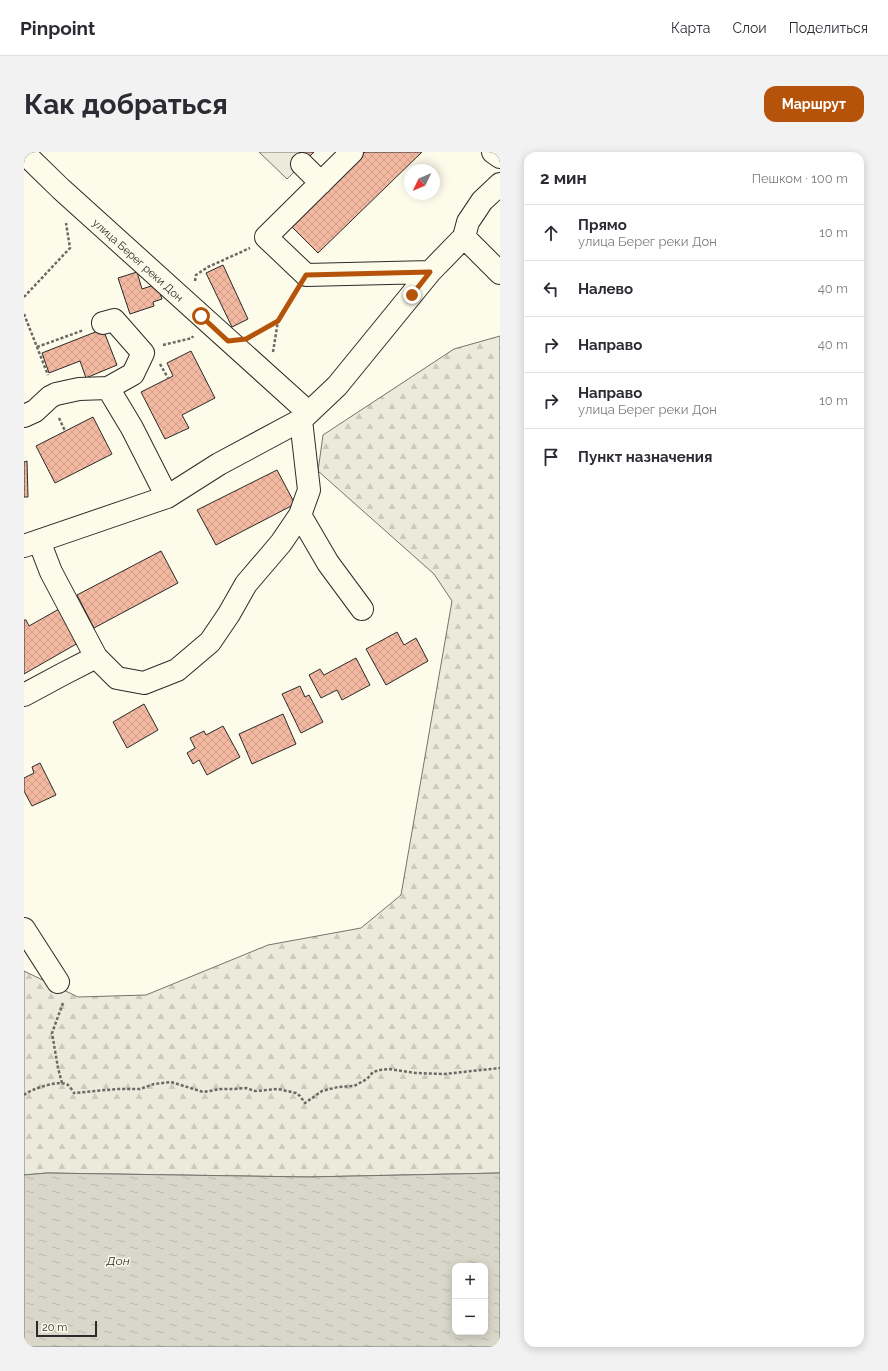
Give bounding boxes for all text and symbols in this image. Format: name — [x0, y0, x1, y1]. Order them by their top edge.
text: Pinpoint — [20, 17, 95, 39]
text: Карта — [671, 20, 710, 36]
text: Слои — [732, 20, 767, 36]
text: Поделиться — [789, 20, 868, 36]
button: Маршрут — [764, 86, 864, 122]
text: Как добраться — [24, 88, 228, 121]
north arrow — [404, 164, 440, 200]
text: 2 мин — [540, 168, 587, 188]
text: Пешком · 100 m — [752, 171, 848, 186]
street label: улица Берег реки Дон — [90, 216, 186, 305]
text: Прямо — [578, 216, 627, 234]
icon: ahead — [540, 222, 562, 244]
text: 10 m — [819, 225, 848, 240]
text: улица Берег реки Дон — [578, 234, 717, 249]
icon: left — [540, 278, 562, 300]
text: Налево — [578, 280, 633, 298]
text: 40 m — [818, 281, 848, 296]
route end — [403, 286, 421, 304]
route start — [192, 307, 210, 325]
icon: right — [540, 334, 562, 356]
text: Направо — [578, 336, 642, 354]
text: 40 m — [818, 337, 848, 352]
text: Направо — [578, 384, 642, 402]
icon: right — [540, 390, 562, 412]
text: 10 m — [819, 393, 848, 408]
text: улица Берег реки Дон — [578, 402, 717, 417]
icon: arrive — [540, 446, 562, 468]
text: Пункт назначения — [578, 448, 712, 466]
water label: Дон — [105, 1254, 130, 1268]
map controls — [452, 1263, 488, 1335]
button: + — [452, 1263, 488, 1299]
button: − — [452, 1299, 488, 1335]
scale bar — [36, 1319, 97, 1338]
text: 20 m — [42, 1321, 67, 1334]

